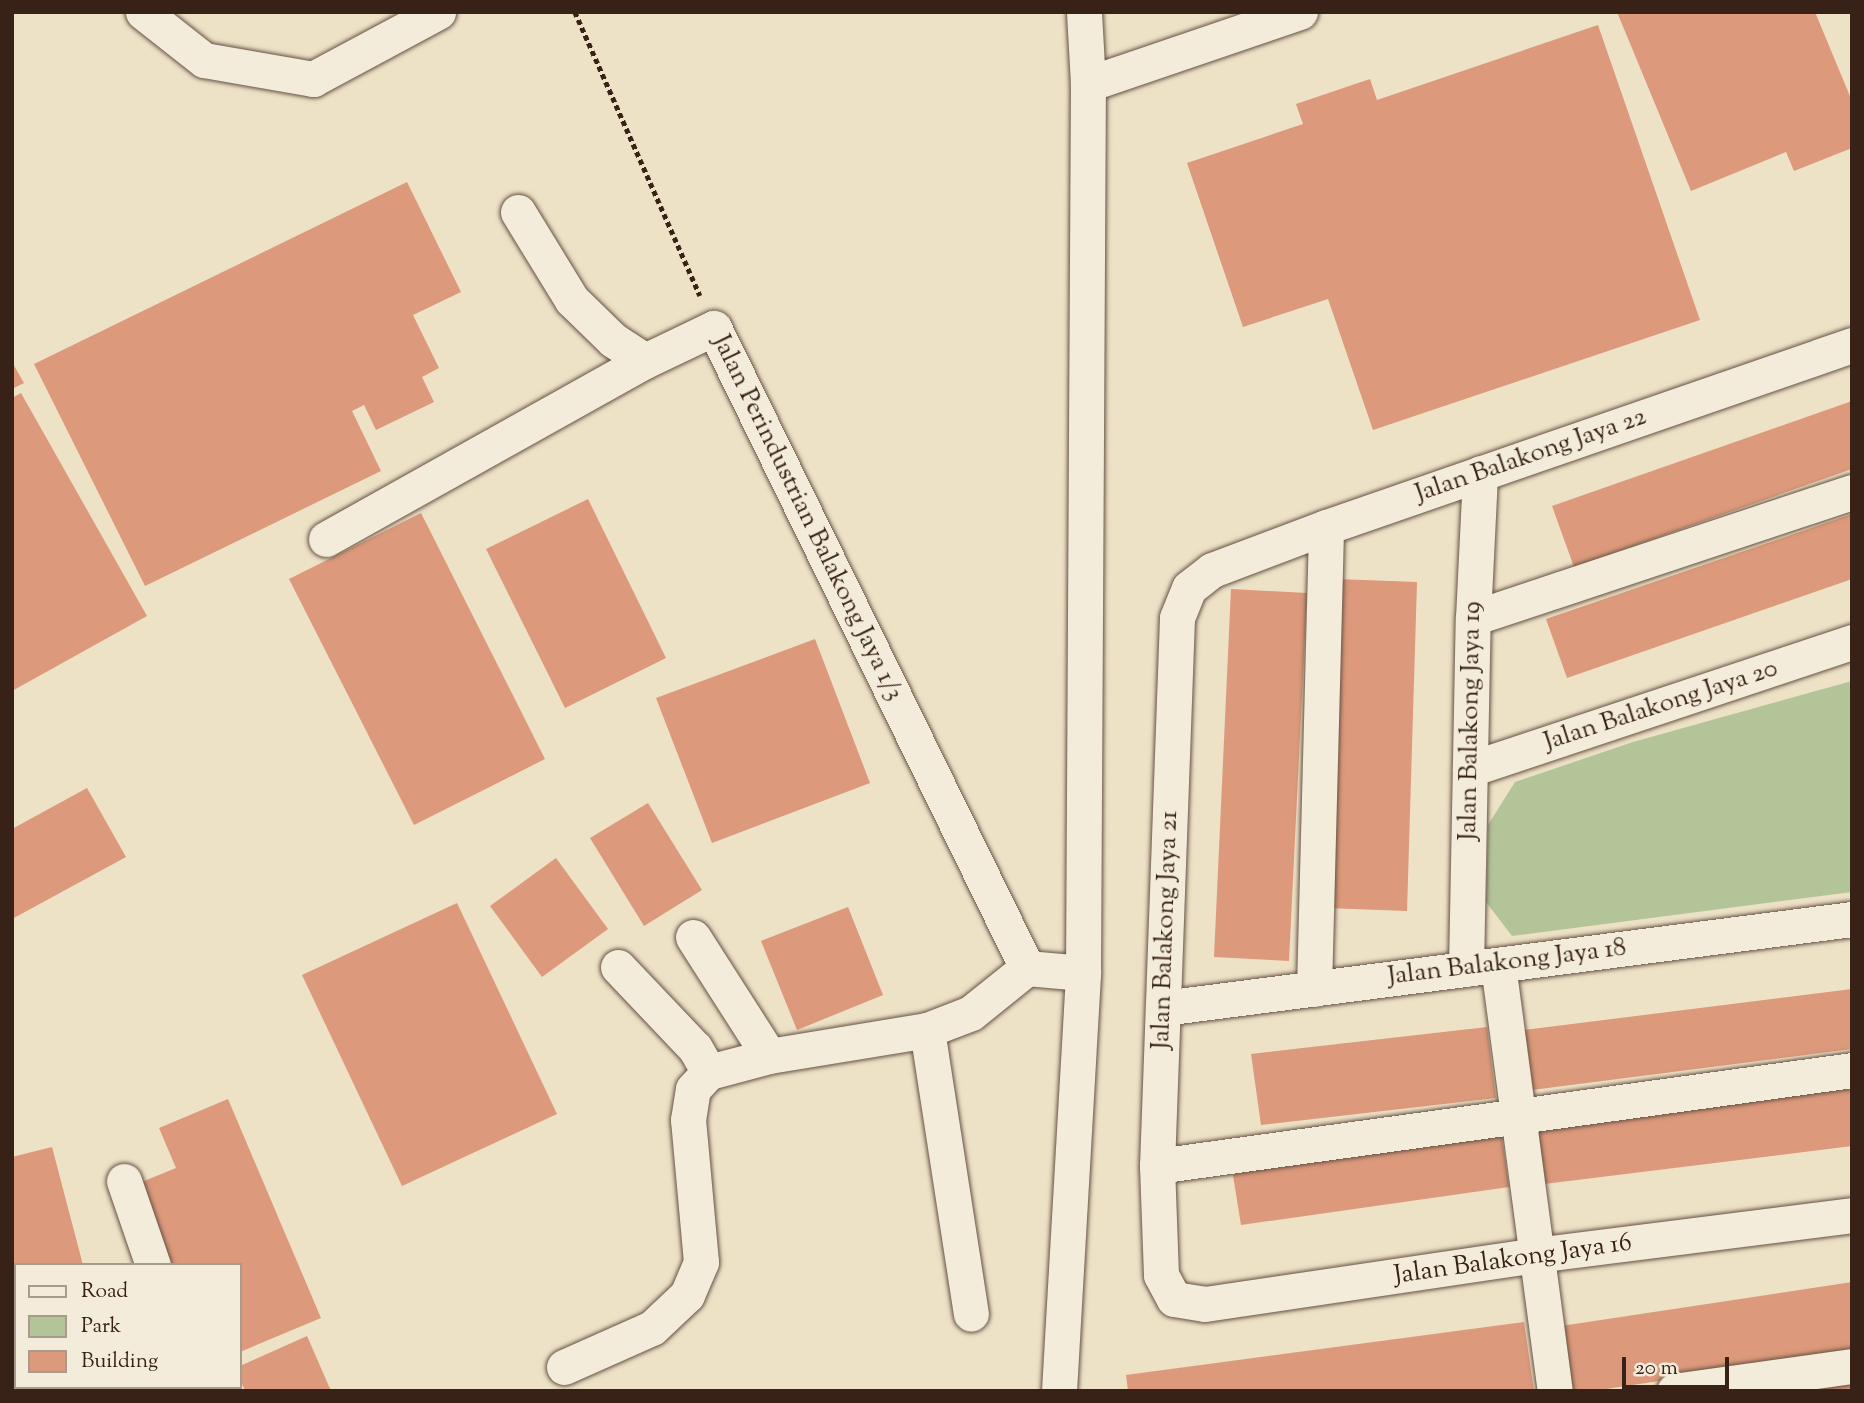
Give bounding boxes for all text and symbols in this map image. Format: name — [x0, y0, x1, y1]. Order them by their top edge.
street label: Jalan Perindustrian Balakong Jaya 1/3 — [705, 330, 909, 706]
street label: Jalan Balakong Jaya 22 — [1411, 402, 1651, 510]
street label: Jalan Balakong Jaya 19 — [1453, 601, 1489, 841]
street label: Jalan Balakong Jaya 20 — [1540, 653, 1782, 759]
street label: Jalan Balakong Jaya 21 — [1146, 810, 1186, 1050]
street label: Jalan Balakong Jaya 18 — [1386, 933, 1628, 993]
street label: Jalan Balakong Jaya 16 — [1392, 1228, 1634, 1292]
legend — [14, 1263, 242, 1389]
text: Road — [81, 1277, 128, 1307]
text: Park — [81, 1312, 121, 1342]
scale bar — [1626, 1344, 1733, 1388]
text: Building — [81, 1347, 158, 1377]
text: 20 m — [1635, 1354, 1678, 1384]

